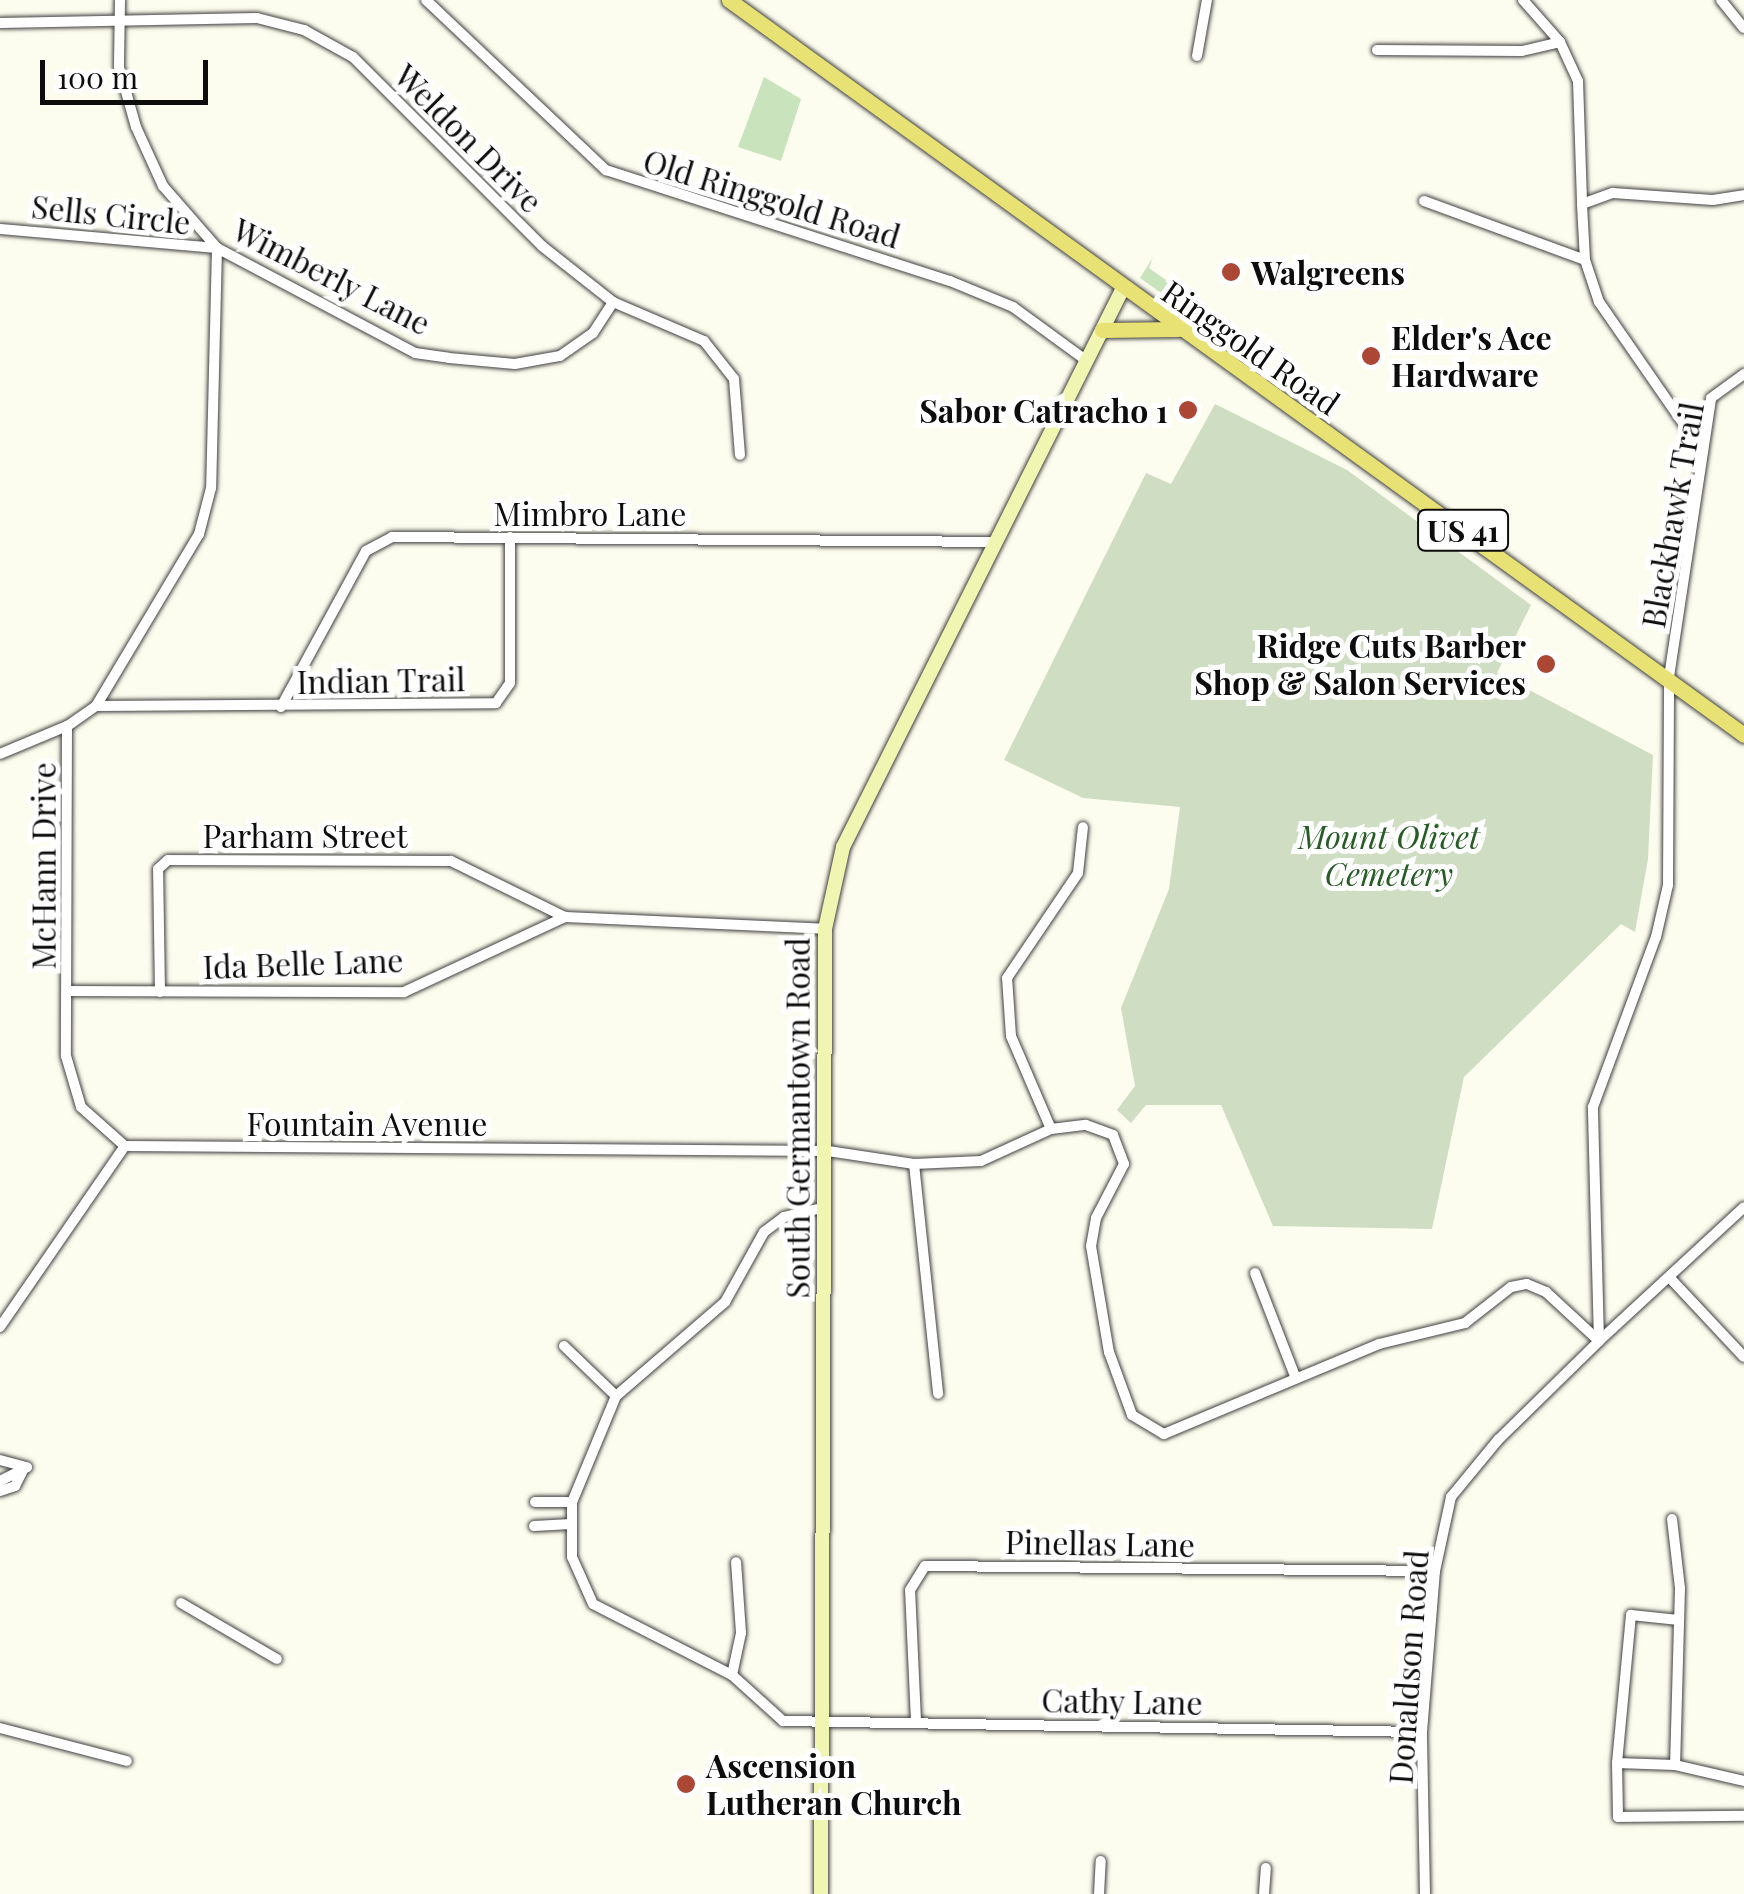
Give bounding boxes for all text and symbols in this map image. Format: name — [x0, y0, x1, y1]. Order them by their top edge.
scale bar — [45, 40, 212, 102]
street label: Weldon Drive — [387, 56, 551, 220]
text: 100 m — [57, 57, 138, 97]
street label: Old Ringgold Road — [639, 141, 905, 255]
street label: Sells Circle — [30, 187, 192, 241]
street label: Wimberly Lane — [227, 210, 437, 342]
place label: Walgreens — [1251, 253, 1405, 291]
marker: Walgreens — [1220, 261, 1242, 283]
street label: Ringgold Road — [1155, 272, 1347, 422]
place label: Elder's Ace Hardware — [1391, 319, 1553, 394]
marker: Elder's Ace Hardware — [1360, 345, 1382, 367]
place label: Sabor Catracho 1 — [918, 391, 1168, 429]
marker: Sabor Catracho 1 — [1177, 399, 1199, 421]
street label: Blackhawk Trail — [1633, 399, 1711, 631]
street label: Mimbro Lane — [494, 494, 686, 532]
road number: US 41 — [1416, 505, 1510, 555]
place label: Ridge Cuts Barber Shop & Salon Services — [1194, 627, 1526, 702]
marker: Ridge Cuts Barber Shop & Salon Services — [1535, 653, 1557, 675]
street label: Indian Trail — [296, 659, 466, 701]
street label: McHann Drive — [24, 762, 62, 970]
street label: Parham Street — [202, 816, 408, 854]
park label: Mount Olivet Cemetery — [1298, 818, 1480, 893]
street label: South Germantown Road — [778, 937, 816, 1299]
street label: Ida Belle Lane — [202, 940, 404, 986]
street label: Fountain Avenue — [246, 1104, 488, 1142]
street label: Pinellas Lane — [1005, 1522, 1195, 1564]
street label: Donaldson Road — [1381, 1549, 1435, 1785]
street label: Cathy Lane — [1041, 1680, 1203, 1722]
place label: Ascension Lutheran Church — [706, 1747, 961, 1822]
marker: Ascension Lutheran Church — [675, 1773, 697, 1795]

